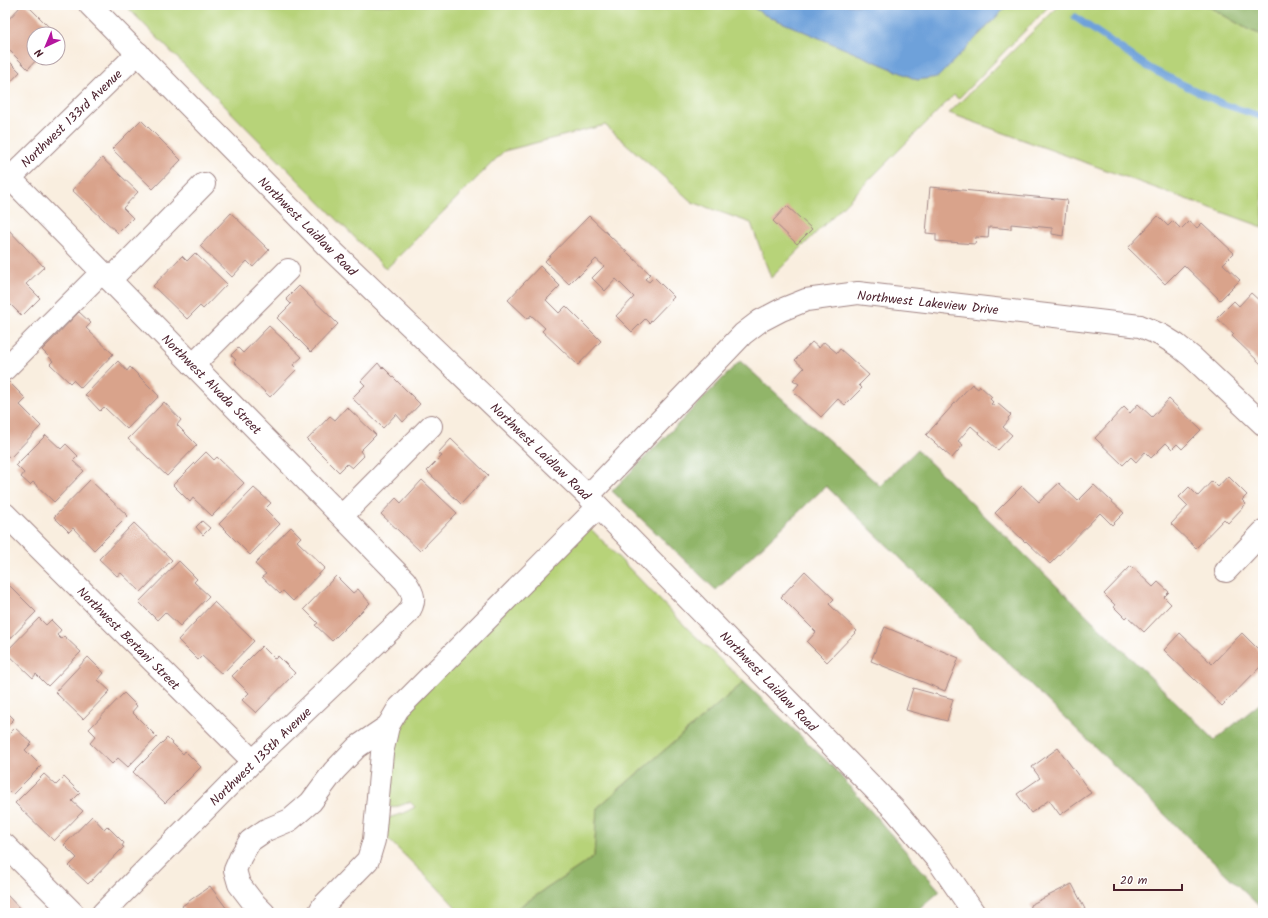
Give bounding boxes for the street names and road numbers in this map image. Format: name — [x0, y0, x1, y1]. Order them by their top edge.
street label: Northwest 133rd Avenue — [16, 65, 128, 173]
street label: Northwest Laidlaw Road — [252, 172, 362, 282]
street label: Northwest Lakeview Drive — [856, 286, 1000, 321]
street label: Northwest Alvada Street — [156, 330, 267, 441]
street label: Northwest Laidlaw Road — [485, 398, 596, 506]
street label: Northwest Bertani Street — [71, 582, 185, 696]
street label: Northwest Laidlaw Road — [714, 627, 822, 738]
street label: Northwest 135th Avenue — [205, 702, 317, 812]

